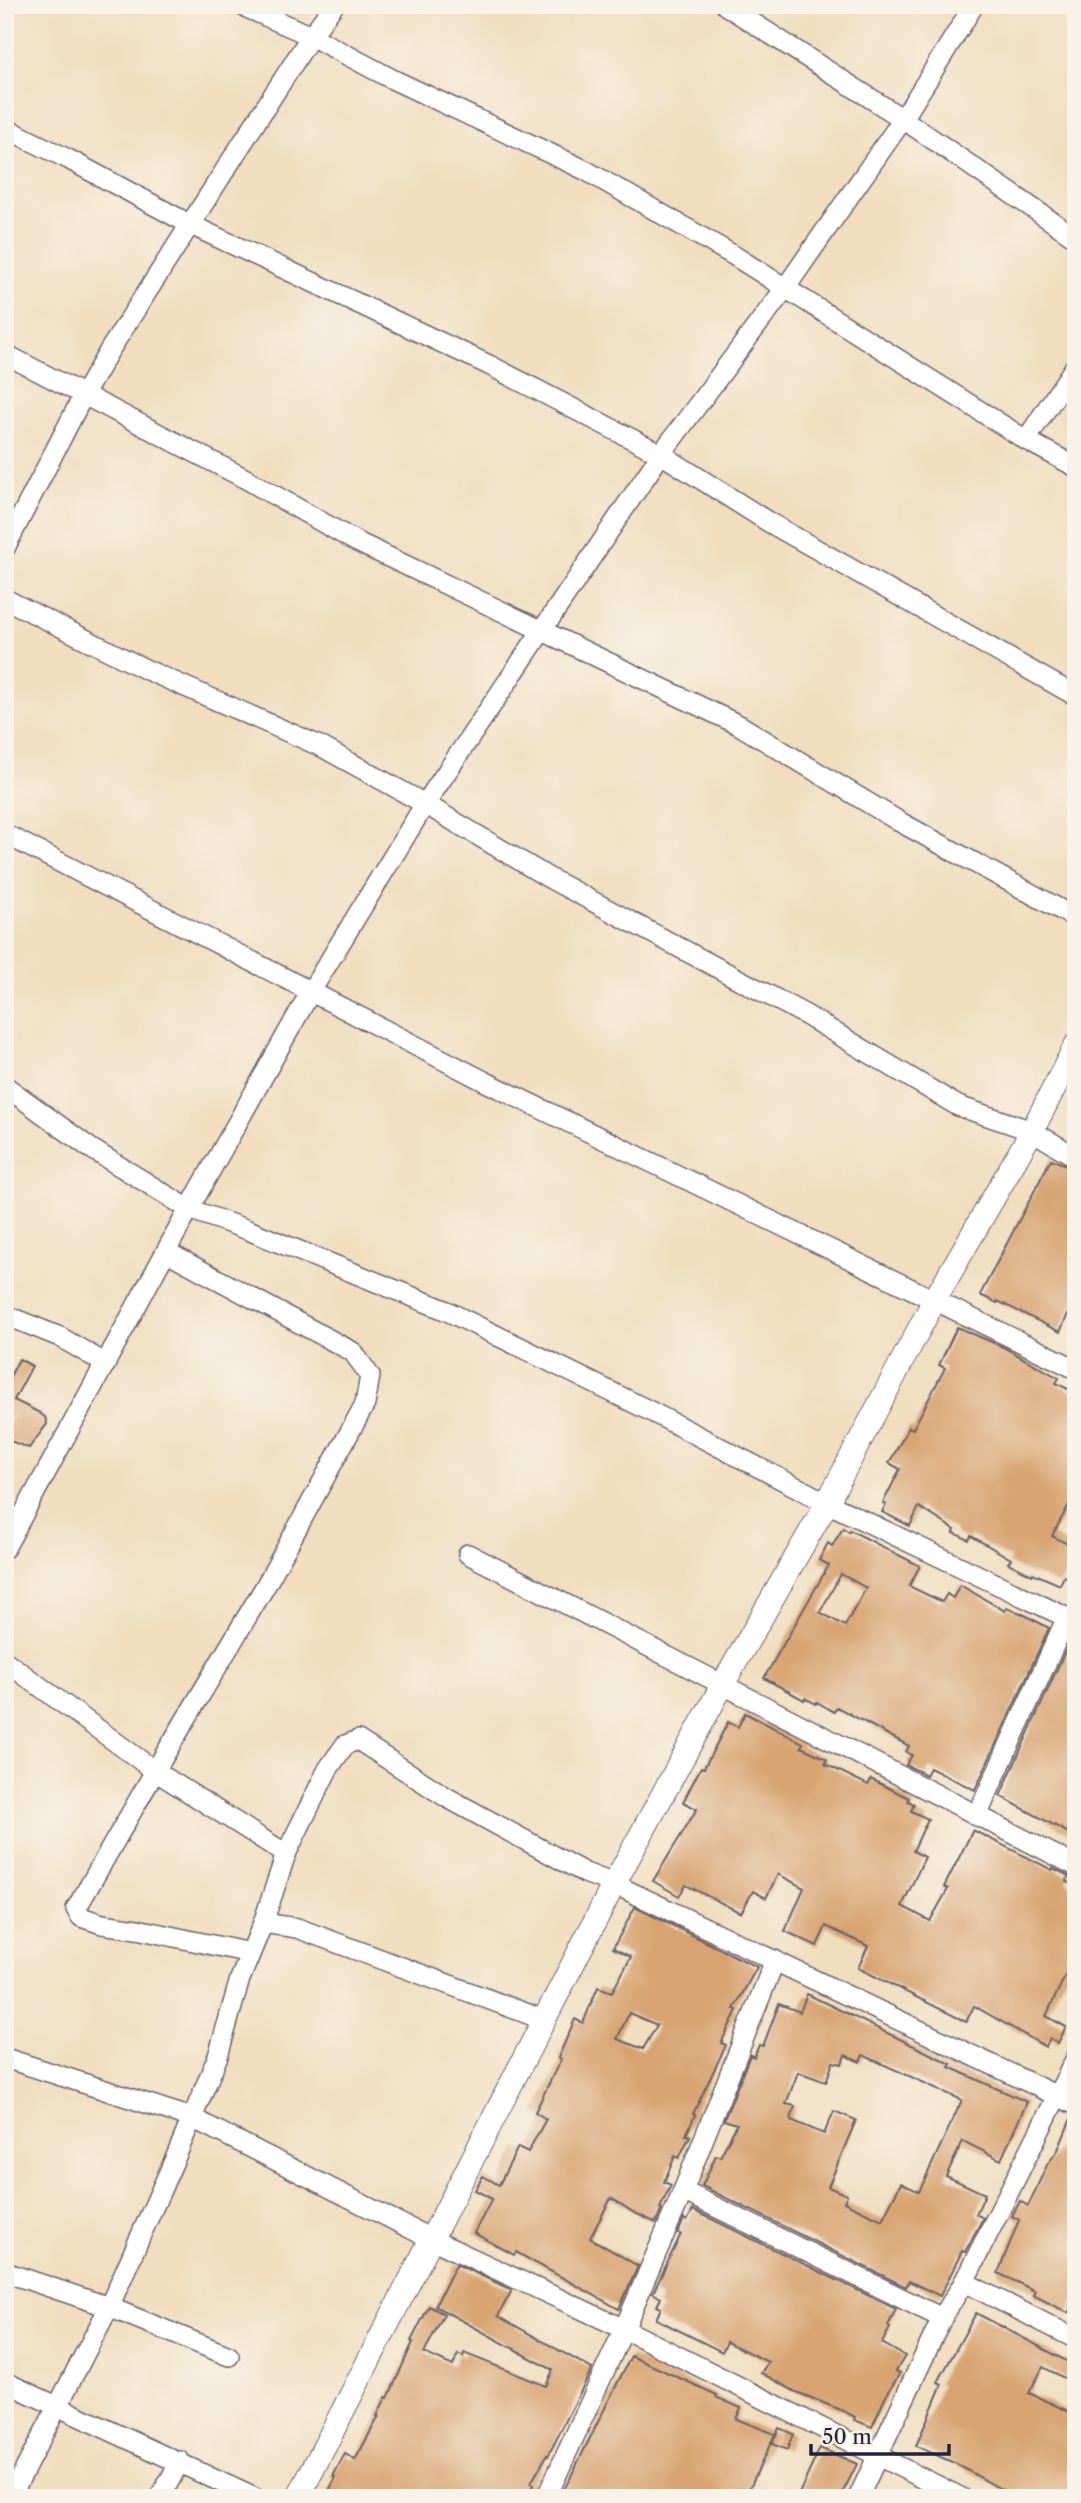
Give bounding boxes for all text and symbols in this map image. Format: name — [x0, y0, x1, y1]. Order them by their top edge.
scale bar — [811, 2412, 950, 2456]
text: 50 m — [822, 2424, 872, 2449]

